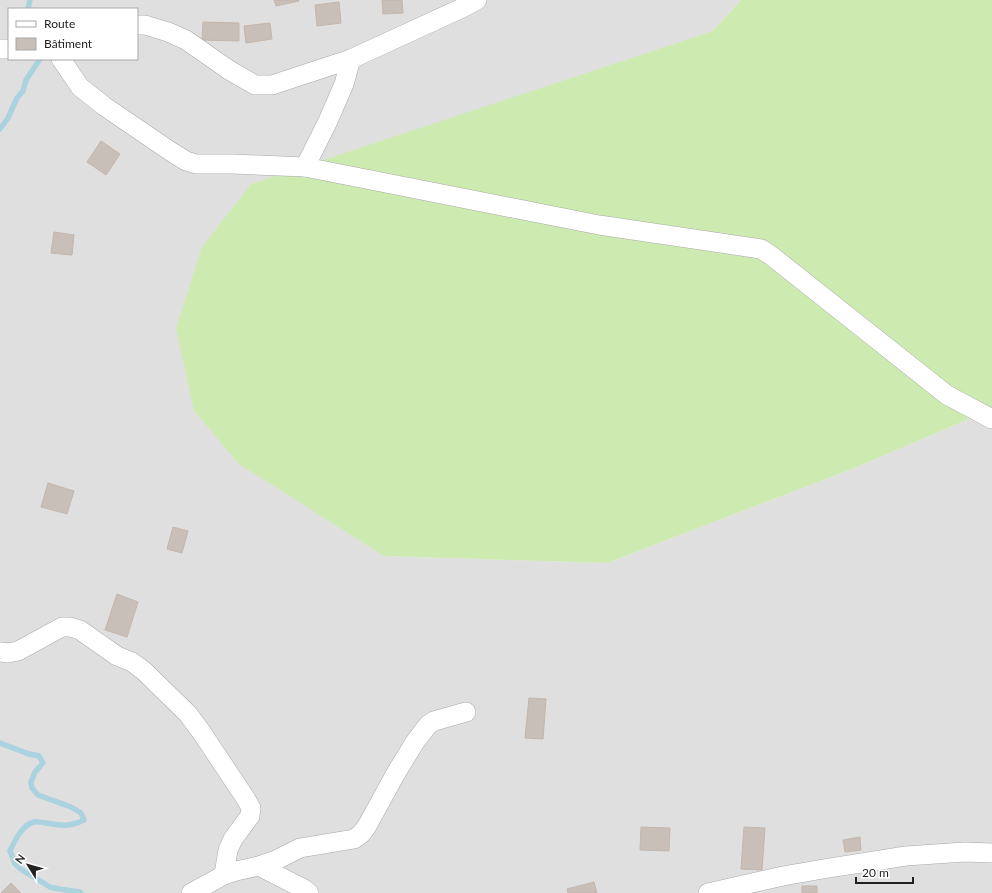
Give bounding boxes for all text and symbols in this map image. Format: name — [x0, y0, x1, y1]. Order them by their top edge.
legend — [8, 8, 138, 60]
text: Route — [44, 16, 75, 31]
text: Bâtiment — [44, 36, 93, 51]
north arrow — [8, 845, 48, 885]
text: N — [12, 851, 27, 866]
scale bar — [856, 859, 913, 885]
text: 20 m — [862, 865, 889, 880]

